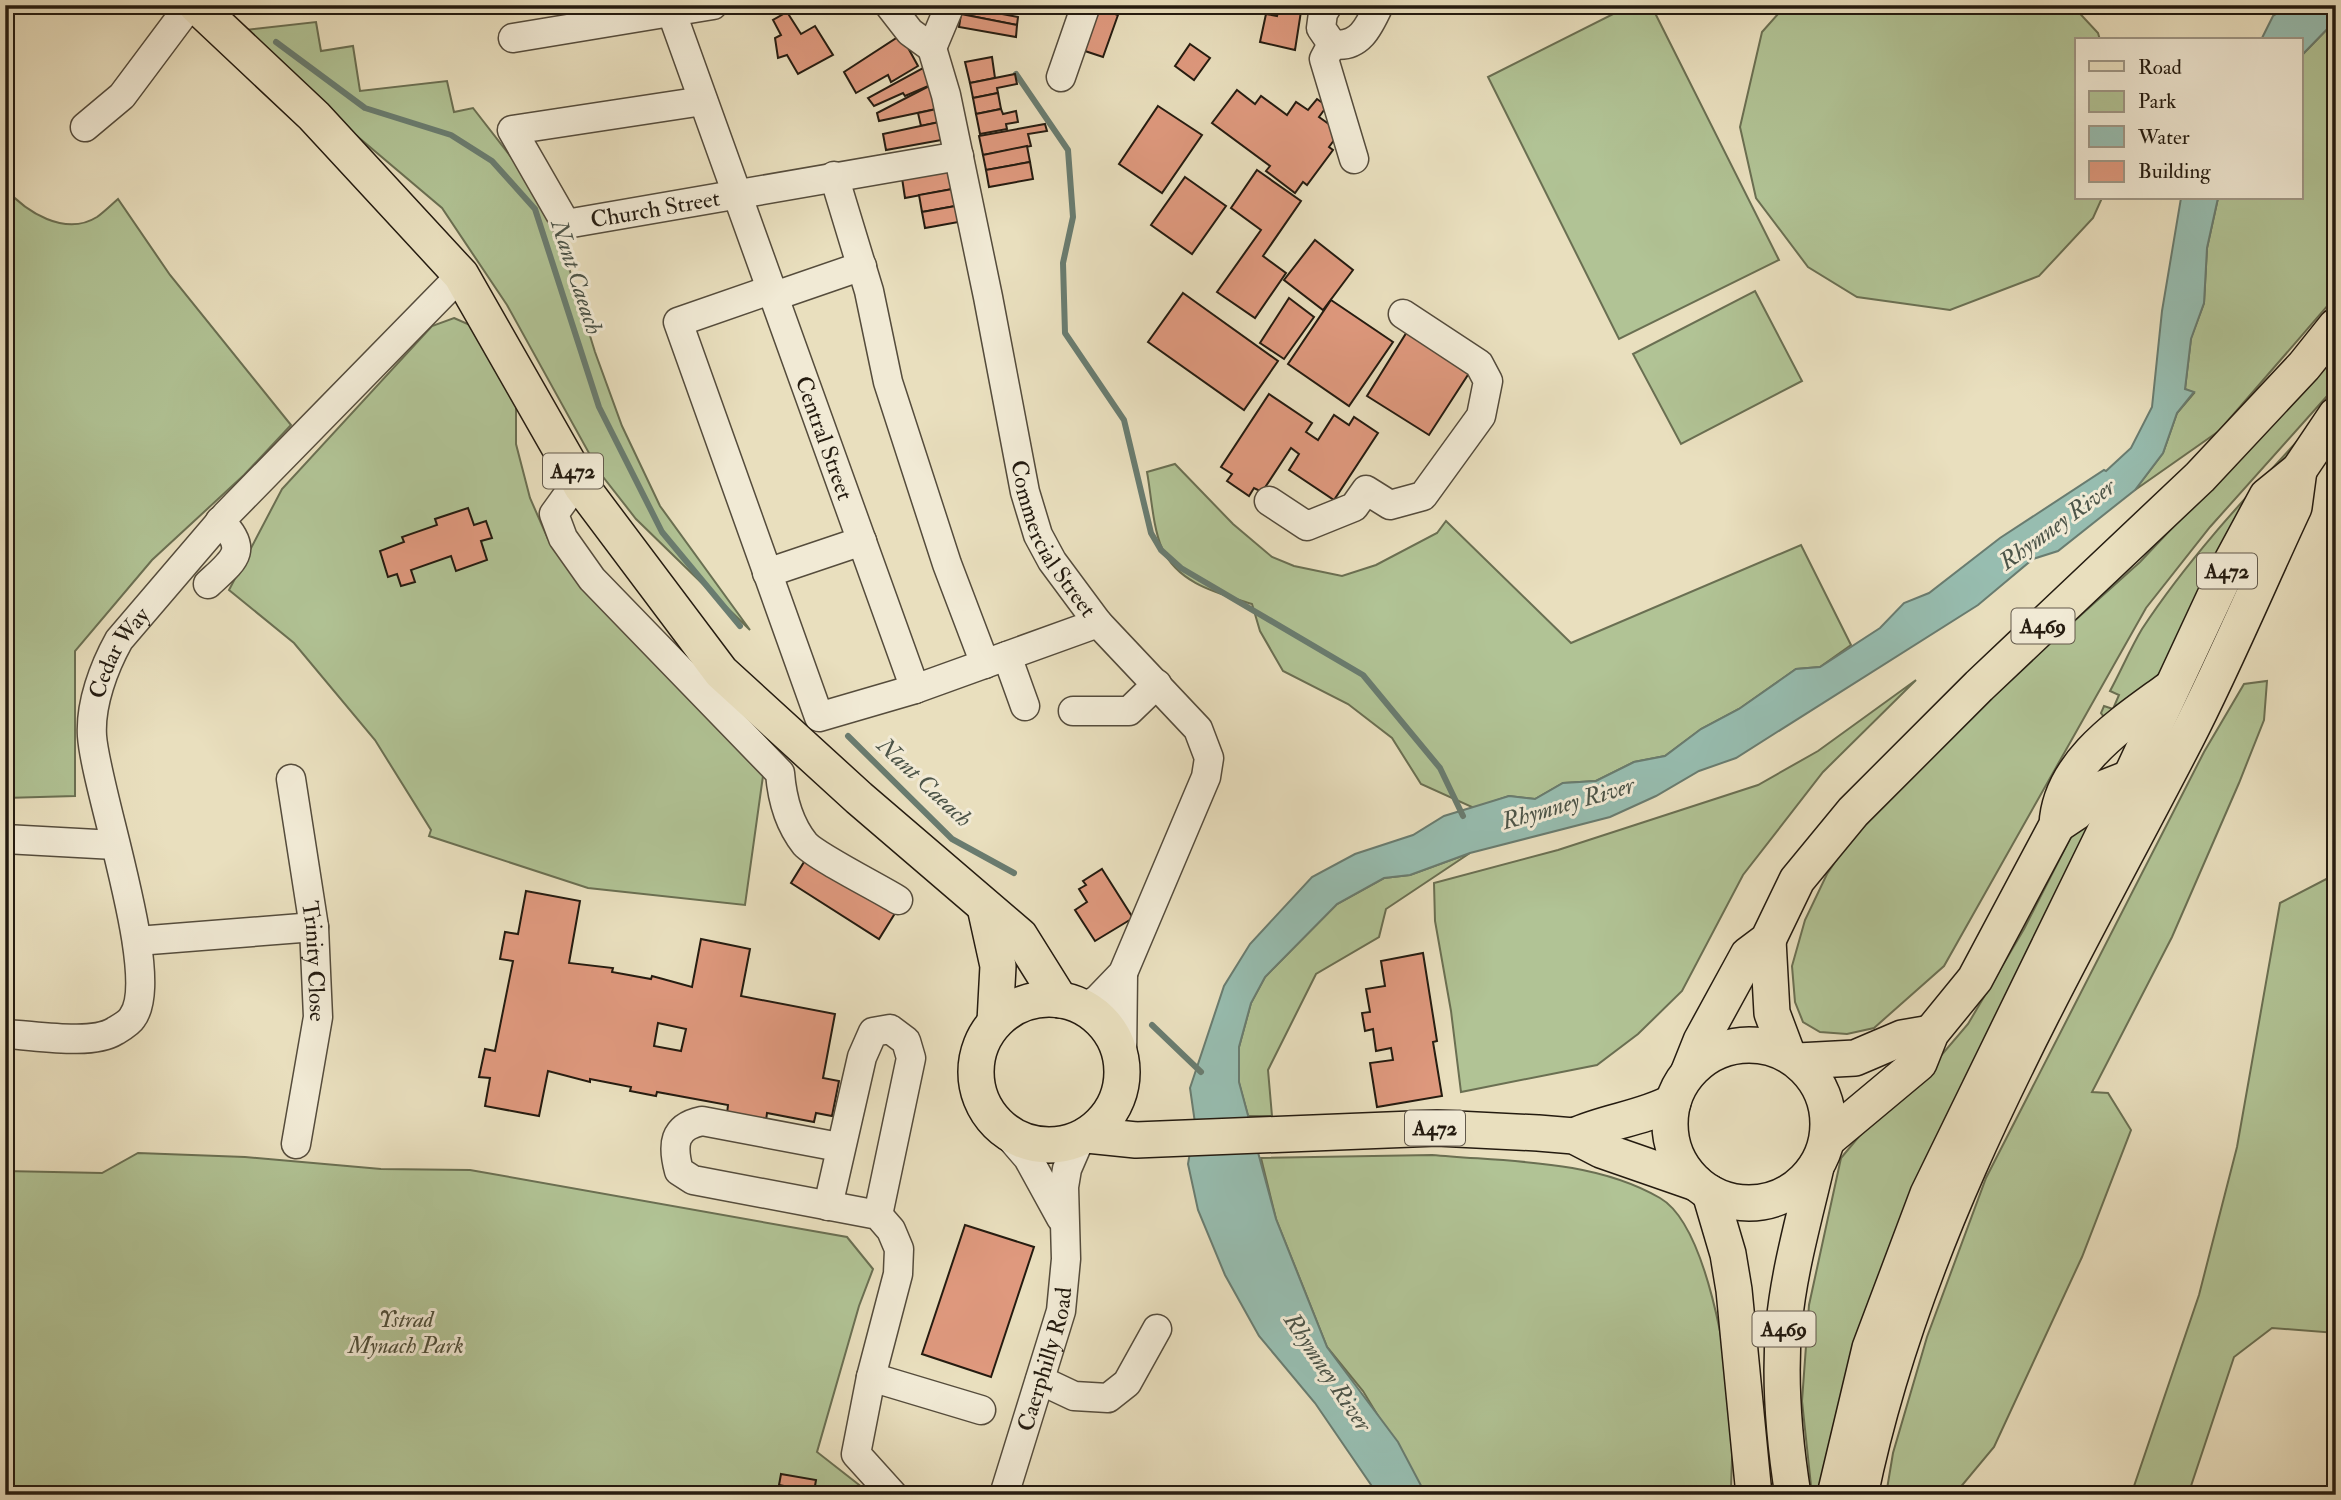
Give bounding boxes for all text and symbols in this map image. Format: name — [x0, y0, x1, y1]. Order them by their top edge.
legend — [2075, 38, 2302, 200]
text: Road — [2138, 54, 2183, 81]
text: Park — [2138, 88, 2176, 115]
text: Water — [2137, 124, 2190, 151]
text: Building — [2138, 158, 2211, 185]
street label: Church Street — [588, 184, 722, 235]
water label: Nant Caeach — [543, 214, 610, 339]
street label: Central Street — [789, 372, 860, 504]
road number: A472 — [543, 454, 603, 489]
street label: Commercial Street — [1004, 458, 1103, 623]
water label: Rhymney River — [1992, 471, 2123, 578]
road number: A472 — [2197, 554, 2257, 588]
street label: Cedar Way — [82, 600, 157, 702]
road number: A469 — [2011, 608, 2074, 644]
water label: Nant Caeach — [869, 729, 979, 834]
water label: Rhymney River — [1497, 769, 1639, 837]
street label: Trinity Close — [295, 899, 332, 1023]
road number: A472 — [1405, 1110, 1465, 1146]
street label: Caerphilly Road — [1011, 1286, 1078, 1435]
park label: Ystrad Mynach Park — [346, 1305, 464, 1360]
water label: Rhymney River — [1276, 1306, 1379, 1438]
road number: A469 — [1752, 1312, 1816, 1346]

